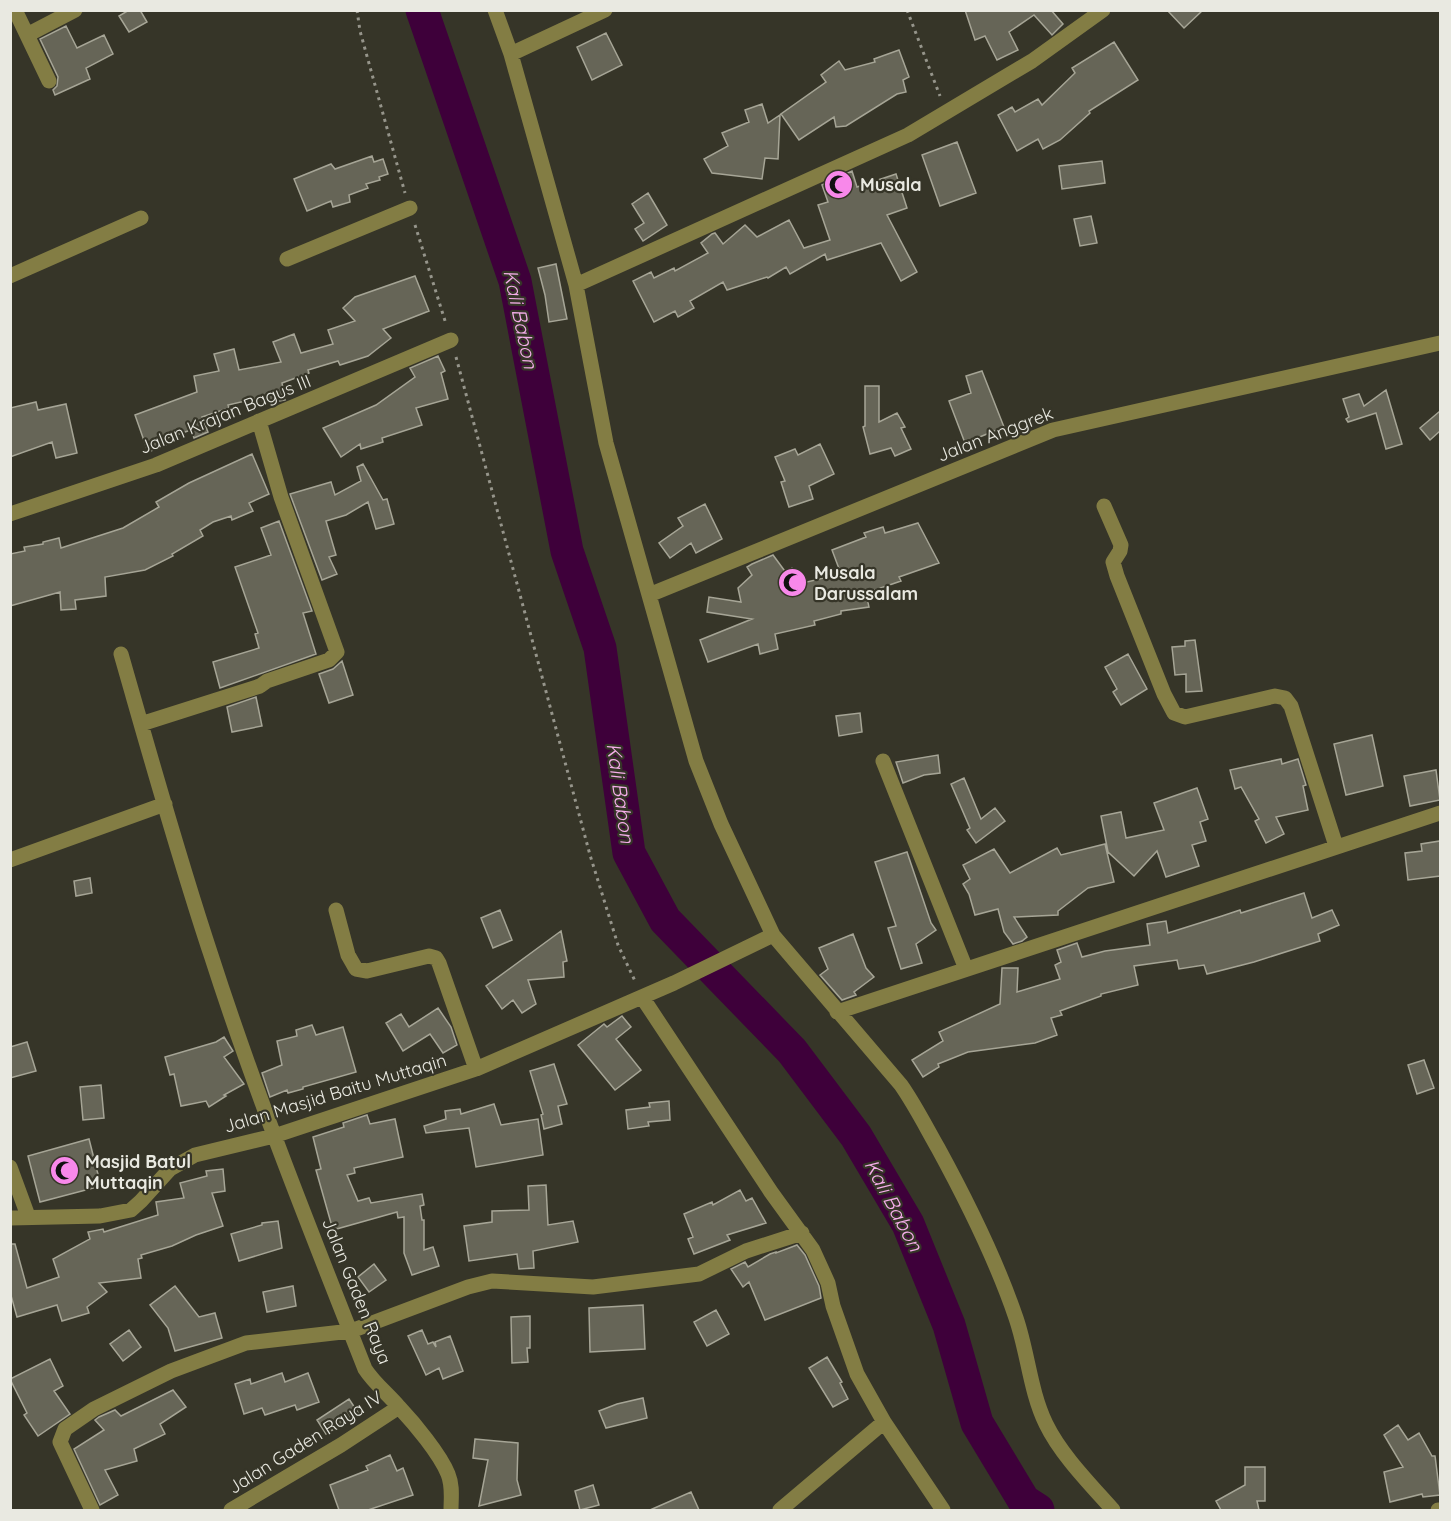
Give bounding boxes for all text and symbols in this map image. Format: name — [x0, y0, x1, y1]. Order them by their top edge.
mosque icon: Musala — [823, 168, 855, 200]
place label: Musala — [860, 173, 922, 196]
water label: Kali Babon — [498, 267, 544, 371]
street label: Jalan Krajan Bagus III — [136, 369, 314, 459]
street label: Jalan Anggrek — [934, 401, 1056, 467]
place label: Musala Darussalam — [814, 561, 918, 605]
mosque icon: Musala Darussalam — [777, 566, 809, 598]
water label: Kali Babon — [602, 741, 640, 845]
street label: Jalan Masjid Baitu Muttaqin — [221, 1048, 449, 1138]
place label: Masjid Batul Muttaqin — [85, 1150, 191, 1194]
mosque icon: Masjid Batul Muttaqin — [48, 1155, 80, 1187]
water label: Kali Babon — [859, 1155, 929, 1256]
street label: Jalan Gaden Raya — [317, 1214, 397, 1368]
street label: Jalan Gaden Raya IV — [224, 1385, 386, 1499]

